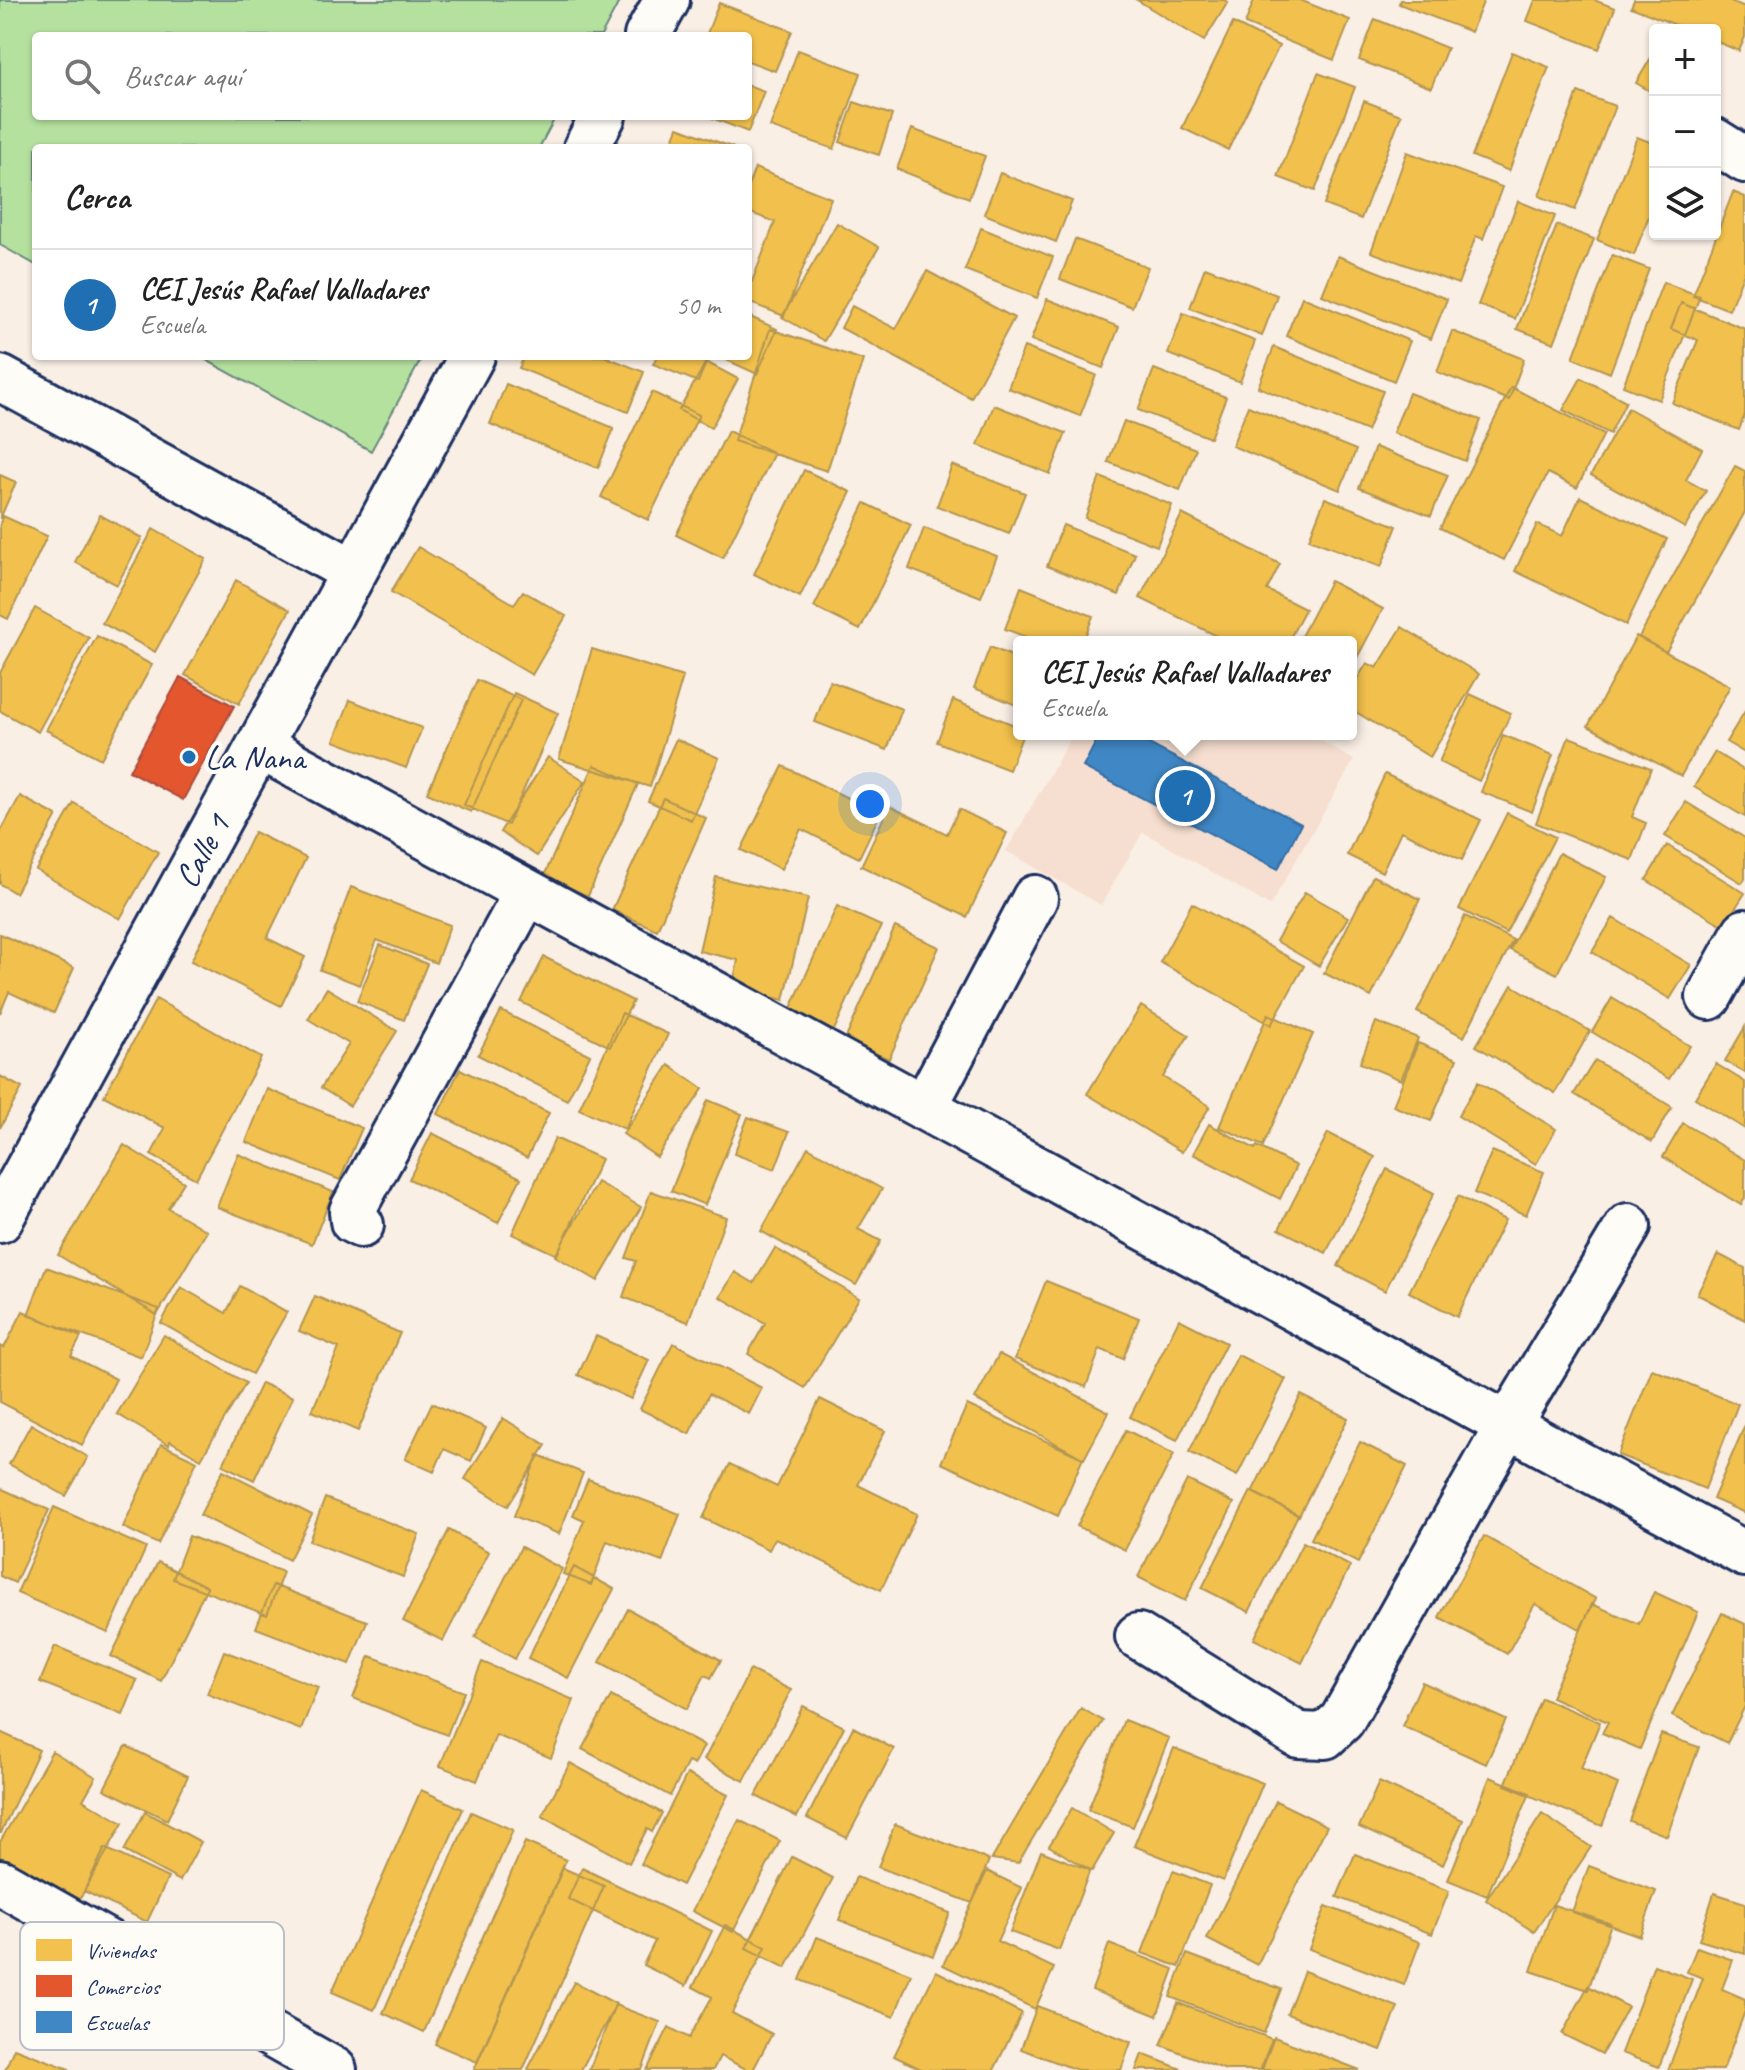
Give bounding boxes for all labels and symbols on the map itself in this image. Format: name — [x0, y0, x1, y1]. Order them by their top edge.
place label: La Nana — [205, 736, 308, 779]
marker: La Nana — [180, 748, 198, 766]
pin: 1 — [1159, 766, 1211, 826]
your location — [850, 784, 890, 824]
street label: Calle 1 — [165, 805, 240, 895]
legend — [20, 1922, 284, 2050]
text: Viviendas — [86, 1937, 158, 1965]
text: Comercios — [86, 1973, 162, 2001]
text: Escuelas — [86, 2009, 151, 2037]

